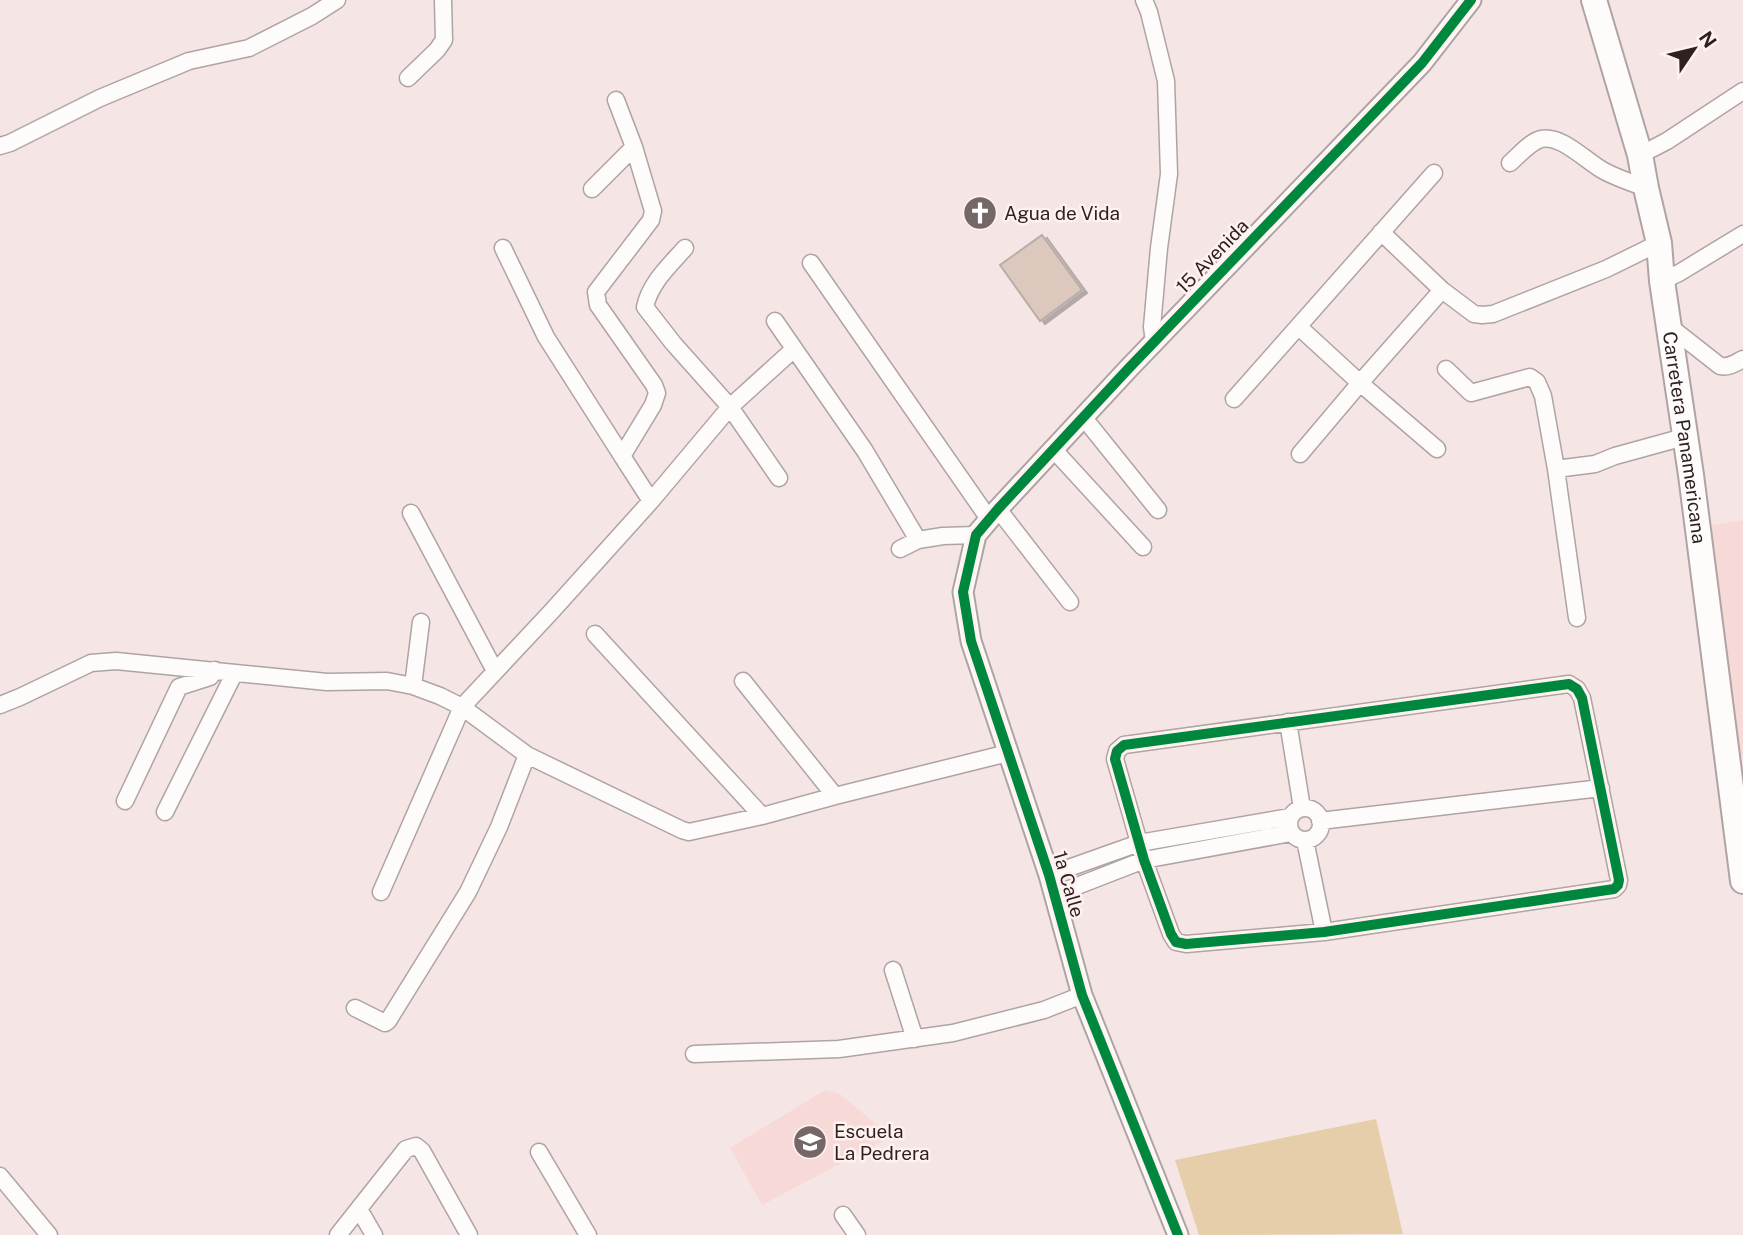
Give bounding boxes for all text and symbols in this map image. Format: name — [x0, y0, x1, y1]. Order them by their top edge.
north arrow — [1659, 14, 1729, 84]
text: N — [1695, 27, 1721, 52]
church icon: Agua de Vida — [961, 194, 999, 232]
place label: Agua de Vida — [1004, 202, 1120, 224]
street label: 15 Avenida — [1171, 214, 1253, 298]
street label: Carretera Panamericana — [1659, 330, 1711, 545]
street label: 1a Calle — [1049, 848, 1089, 920]
place label: Escuela La Pedrera — [834, 1120, 930, 1164]
school or university icon: Escuela La Pedrera — [791, 1123, 829, 1161]

